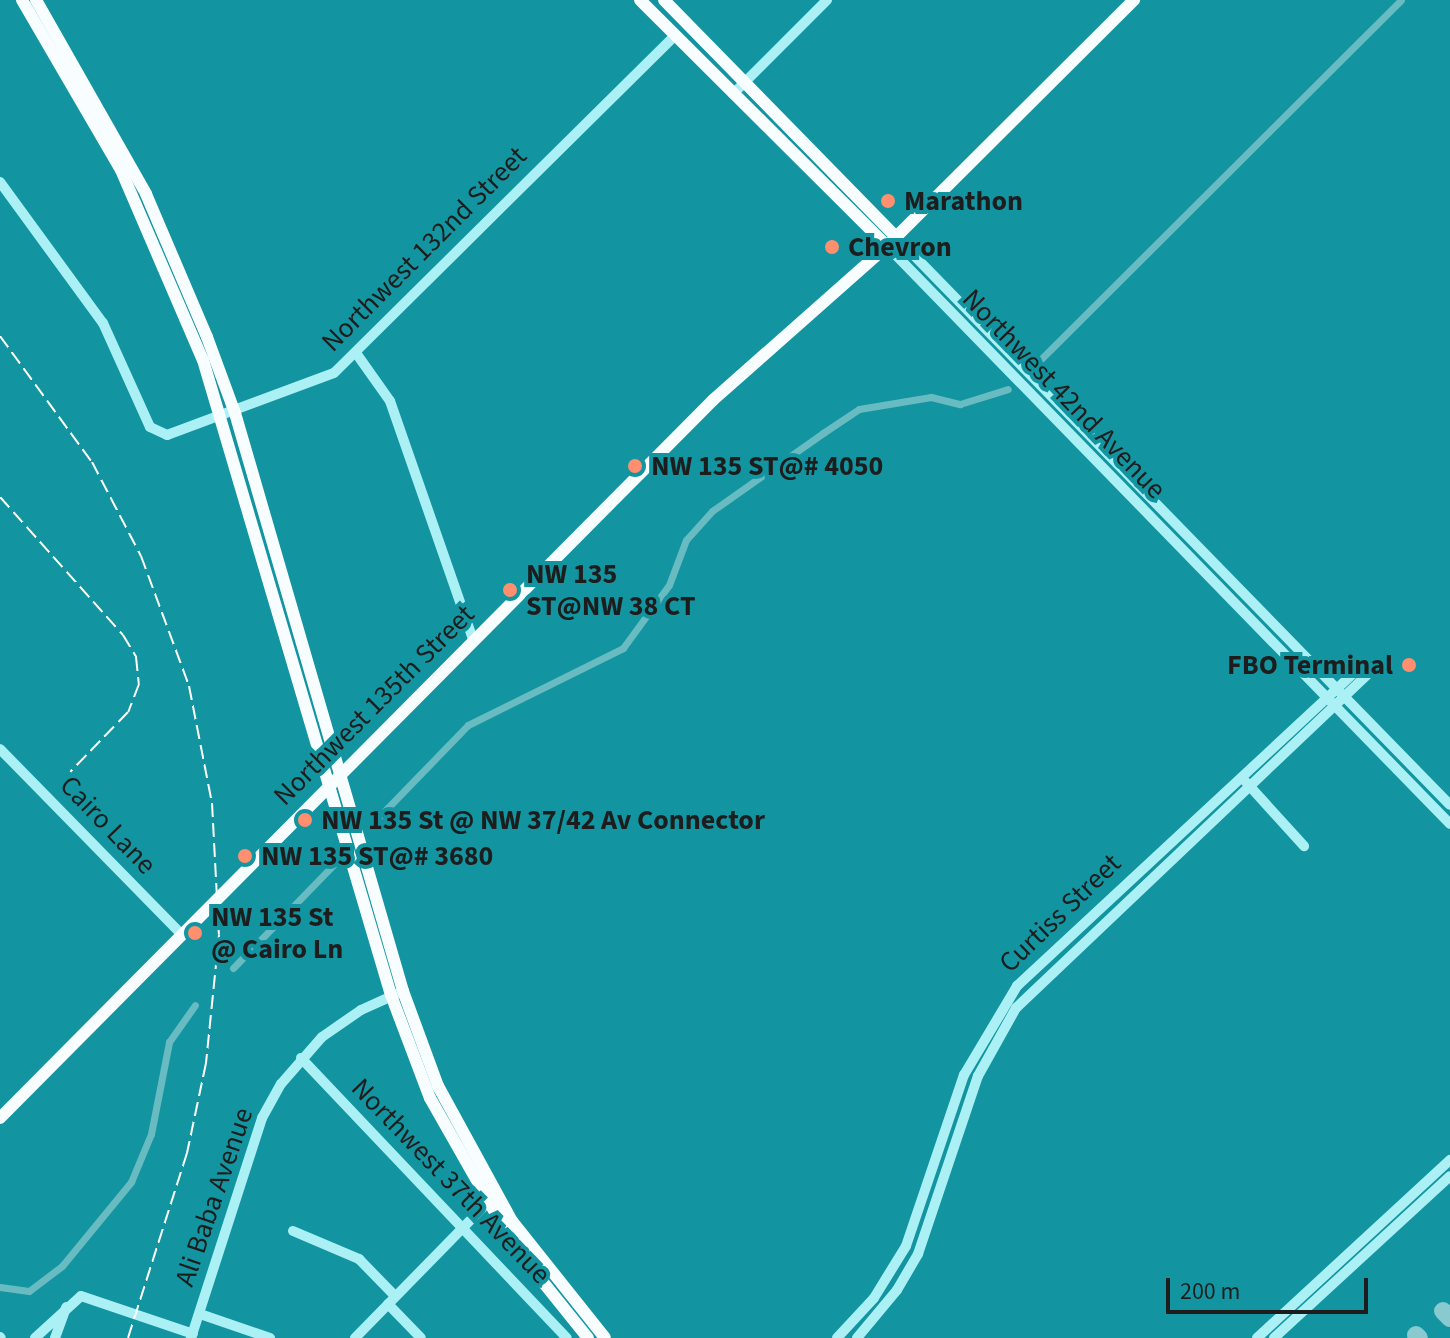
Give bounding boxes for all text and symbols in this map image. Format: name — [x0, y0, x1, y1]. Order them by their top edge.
street label: Northwest 132nd Street — [314, 139, 534, 359]
place label: Marathon — [904, 184, 1023, 218]
marker: Marathon — [879, 192, 897, 210]
place label: Chevron — [848, 230, 952, 264]
marker: Chevron — [823, 238, 841, 256]
street label: Northwest 42nd Avenue — [955, 282, 1173, 506]
place label: NW 135 ST@# 4050 — [651, 449, 883, 483]
marker: NW 135 ST@# 4050 — [626, 457, 644, 475]
place label: NW 135 ST@NW 38 CT — [526, 557, 696, 623]
marker: NW 135 ST@NW 38 CT — [501, 581, 519, 599]
street label: Northwest 135th Street — [267, 598, 481, 812]
place label: FBO Terminal — [1227, 648, 1393, 682]
marker: FBO Terminal — [1400, 656, 1418, 674]
street label: Cairo Lane — [53, 769, 163, 881]
place label: NW 135 St @ NW 37/42 Av Connector — [321, 803, 765, 837]
marker: NW 135 St @ NW 37/42 Av Connector — [296, 811, 314, 829]
place label: NW 135 ST@# 3680 — [261, 839, 493, 873]
marker: NW 135 ST@# 3680 — [236, 847, 254, 865]
street label: Curtiss Street — [992, 847, 1128, 979]
place label: NW 135 St @ Cairo Ln — [211, 900, 343, 966]
marker: NW 135 St @ Cairo Ln — [186, 924, 204, 942]
street label: Northwest 37th Avenue — [344, 1071, 558, 1291]
street label: Ali Baba Avenue — [168, 1103, 260, 1291]
scale bar — [1170, 1262, 1372, 1312]
text: 200 m — [1180, 1274, 1240, 1309]

